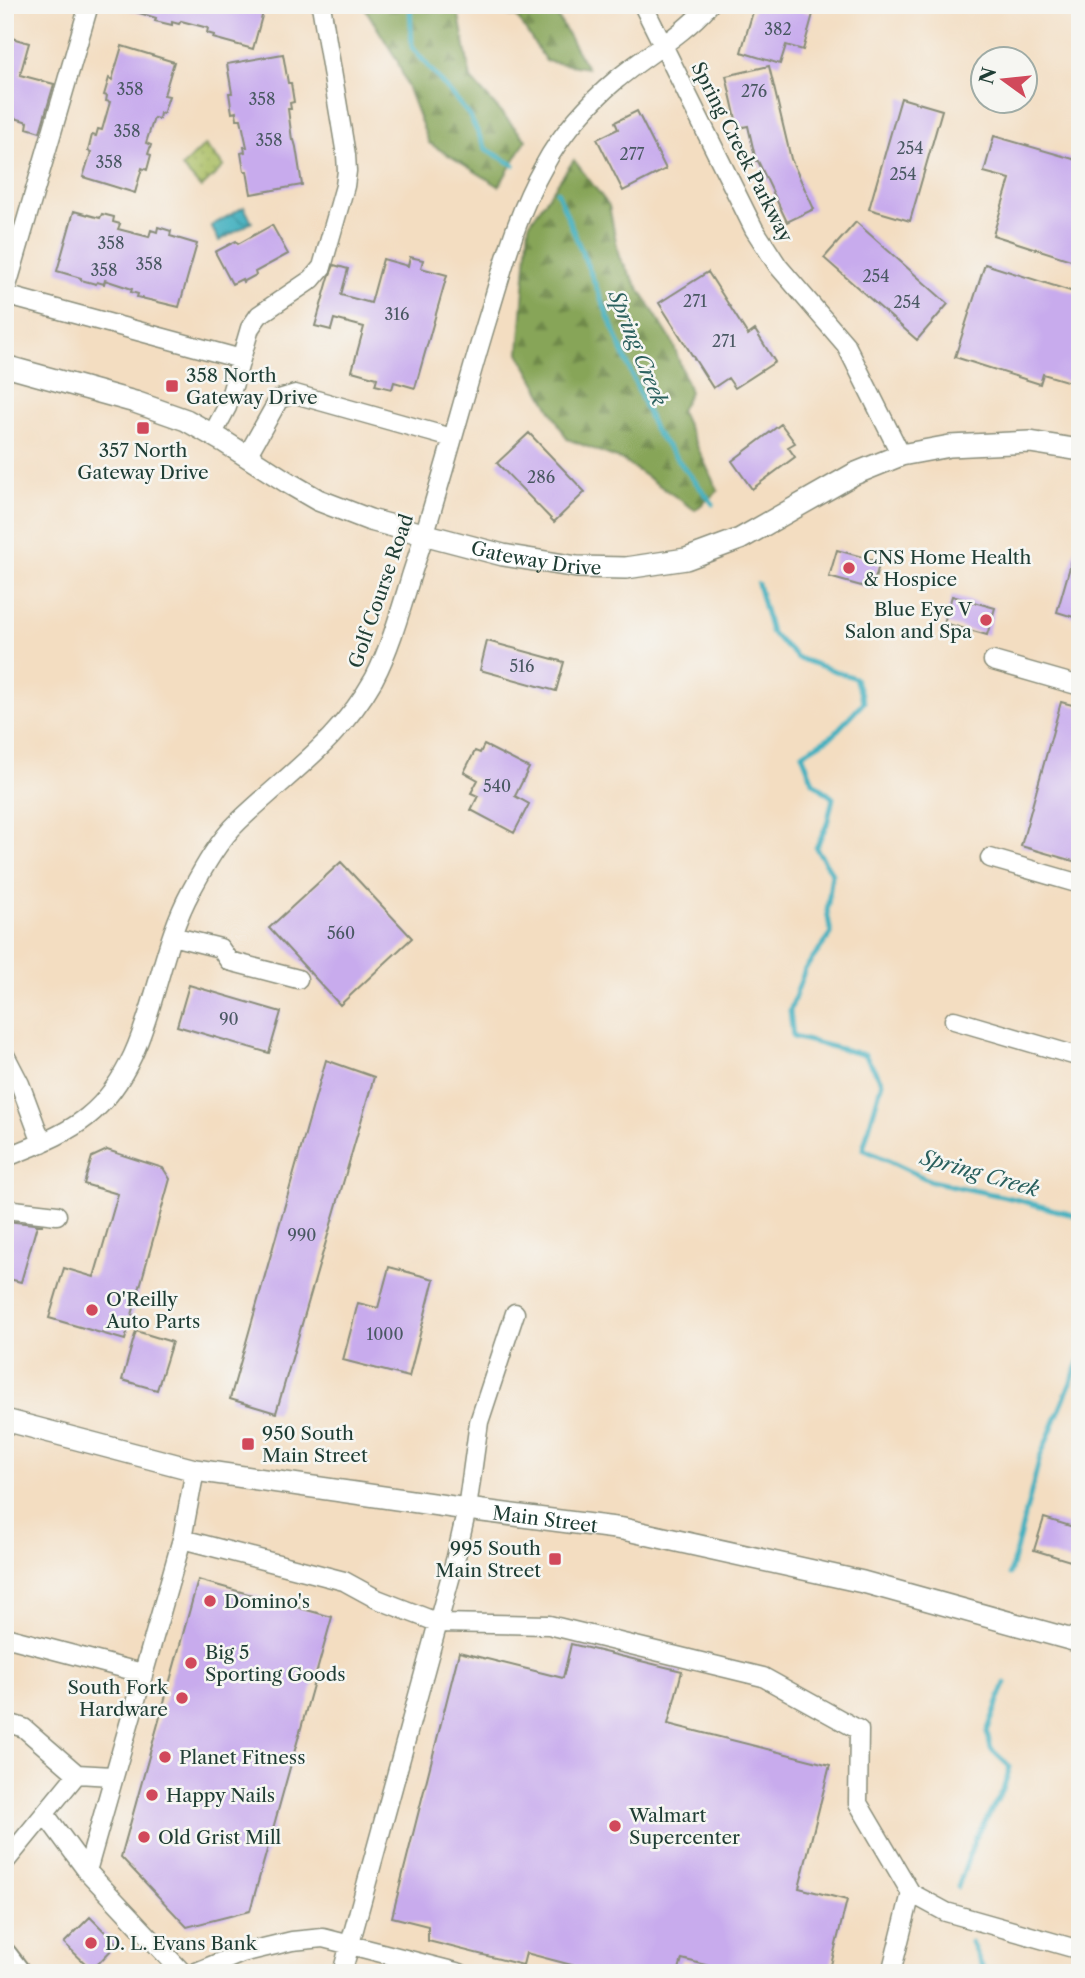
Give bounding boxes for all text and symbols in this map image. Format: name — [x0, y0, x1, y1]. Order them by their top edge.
house number: 382 — [764, 19, 792, 39]
north arrow — [970, 46, 1040, 116]
street label: Spring Creek Parkway — [687, 58, 798, 246]
text: N — [975, 65, 1001, 87]
house number: 358 — [117, 79, 143, 99]
house number: 276 — [741, 81, 767, 101]
house number: 358 — [249, 89, 275, 109]
house number: 358 — [114, 121, 140, 141]
house number: 358 — [256, 130, 282, 150]
house number: 254 — [896, 138, 924, 158]
house number: 277 — [620, 144, 645, 164]
house number: 358 — [96, 152, 122, 172]
house number: 254 — [889, 164, 917, 184]
house number: 358 — [98, 233, 124, 253]
house number: 358 — [136, 254, 162, 274]
house number: 358 — [91, 260, 117, 280]
house number: 254 — [862, 266, 890, 286]
water label: Spring Creek — [603, 285, 673, 409]
house number: 271 — [683, 291, 707, 311]
house number: 254 — [893, 292, 921, 312]
house number: 316 — [385, 304, 409, 324]
house number: 271 — [712, 331, 736, 351]
place label: 358 North Gateway Drive — [186, 364, 318, 409]
marker: 358 North Gateway Drive — [164, 378, 180, 394]
marker: 357 North Gateway Drive — [135, 420, 151, 436]
place label: 357 North Gateway Drive — [77, 439, 209, 484]
house number: 286 — [527, 467, 555, 487]
street label: Golf Course Road — [344, 511, 418, 671]
street label: Gateway Drive — [469, 536, 601, 579]
place label: CNS Home Health & Hospice — [863, 546, 1032, 591]
marker: CNS Home Health & Hospice — [841, 560, 857, 576]
place label: Blue Eye V Salon and Spa — [845, 598, 973, 643]
marker: Blue Eye V Salon and Spa — [978, 612, 994, 628]
house number: 516 — [510, 656, 534, 676]
house number: 540 — [483, 776, 511, 796]
house number: 560 — [327, 923, 355, 943]
house number: 90 — [219, 1009, 239, 1029]
water label: Spring Creek — [916, 1144, 1042, 1202]
house number: 990 — [288, 1225, 316, 1245]
place label: O'Reilly Auto Parts — [105, 1288, 200, 1333]
marker: O'Reilly Auto Parts — [84, 1302, 100, 1318]
house number: 1000 — [366, 1324, 404, 1344]
place label: 950 South Main Street — [262, 1422, 368, 1467]
marker: 950 South Main Street — [240, 1436, 256, 1452]
street label: Main Street — [491, 1501, 599, 1537]
place label: 995 South Main Street — [435, 1537, 541, 1582]
marker: 995 South Main Street — [547, 1551, 563, 1567]
place label: Domino's — [224, 1590, 310, 1613]
marker: Domino's — [202, 1593, 218, 1609]
place label: Big 5 Sporting Goods — [205, 1641, 346, 1686]
marker: Big 5 Sporting Goods — [183, 1655, 199, 1671]
place label: South Fork Hardware — [67, 1676, 169, 1721]
marker: South Fork Hardware — [174, 1690, 190, 1706]
place label: Planet Fitness — [179, 1746, 305, 1769]
marker: Planet Fitness — [157, 1749, 173, 1765]
place label: Happy Nails — [166, 1784, 275, 1807]
marker: Happy Nails — [144, 1787, 160, 1803]
place label: Walmart Supercenter — [628, 1804, 740, 1849]
marker: Walmart Supercenter — [607, 1818, 623, 1834]
place label: Old Grist Mill — [158, 1826, 282, 1849]
marker: Old Grist Mill — [136, 1829, 152, 1845]
place label: D. L. Evans Bank — [105, 1932, 258, 1955]
marker: D. L. Evans Bank — [83, 1935, 99, 1951]

